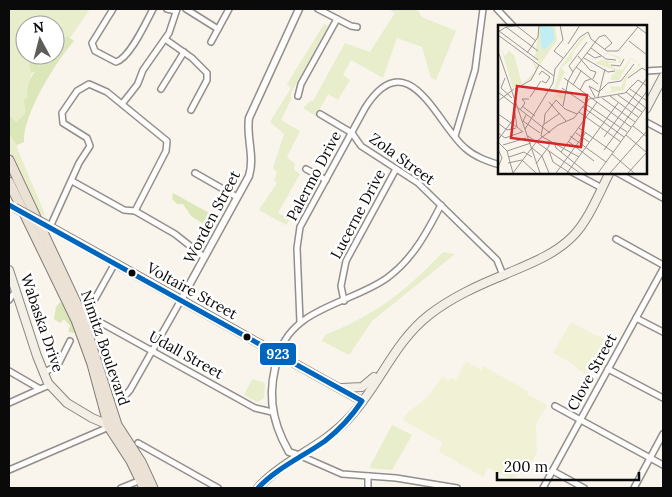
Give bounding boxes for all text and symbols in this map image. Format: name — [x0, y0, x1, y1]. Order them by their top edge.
north arrow — [15, 15, 65, 65]
text: N — [32, 17, 45, 37]
inset map — [498, 25, 647, 174]
street label: Palermo Drive — [282, 128, 345, 224]
street label: Zola Street — [366, 129, 439, 189]
street label: Lucerne Drive — [326, 166, 389, 262]
street label: Worden Street — [179, 167, 244, 266]
street label: Voltaire Street — [143, 257, 241, 323]
unlabelled marker — [127, 268, 137, 278]
street label: Wabaska Drive — [17, 271, 68, 375]
street label: Nimitz Boulevard — [77, 288, 134, 408]
street label: Udall Street — [146, 326, 227, 383]
street label: Clove Street — [563, 330, 621, 414]
unlabelled marker — [242, 332, 252, 342]
line badge: 923 — [259, 342, 297, 366]
text: 923 — [266, 345, 290, 363]
scale bar — [497, 450, 640, 482]
text: 200 m — [504, 457, 548, 476]

